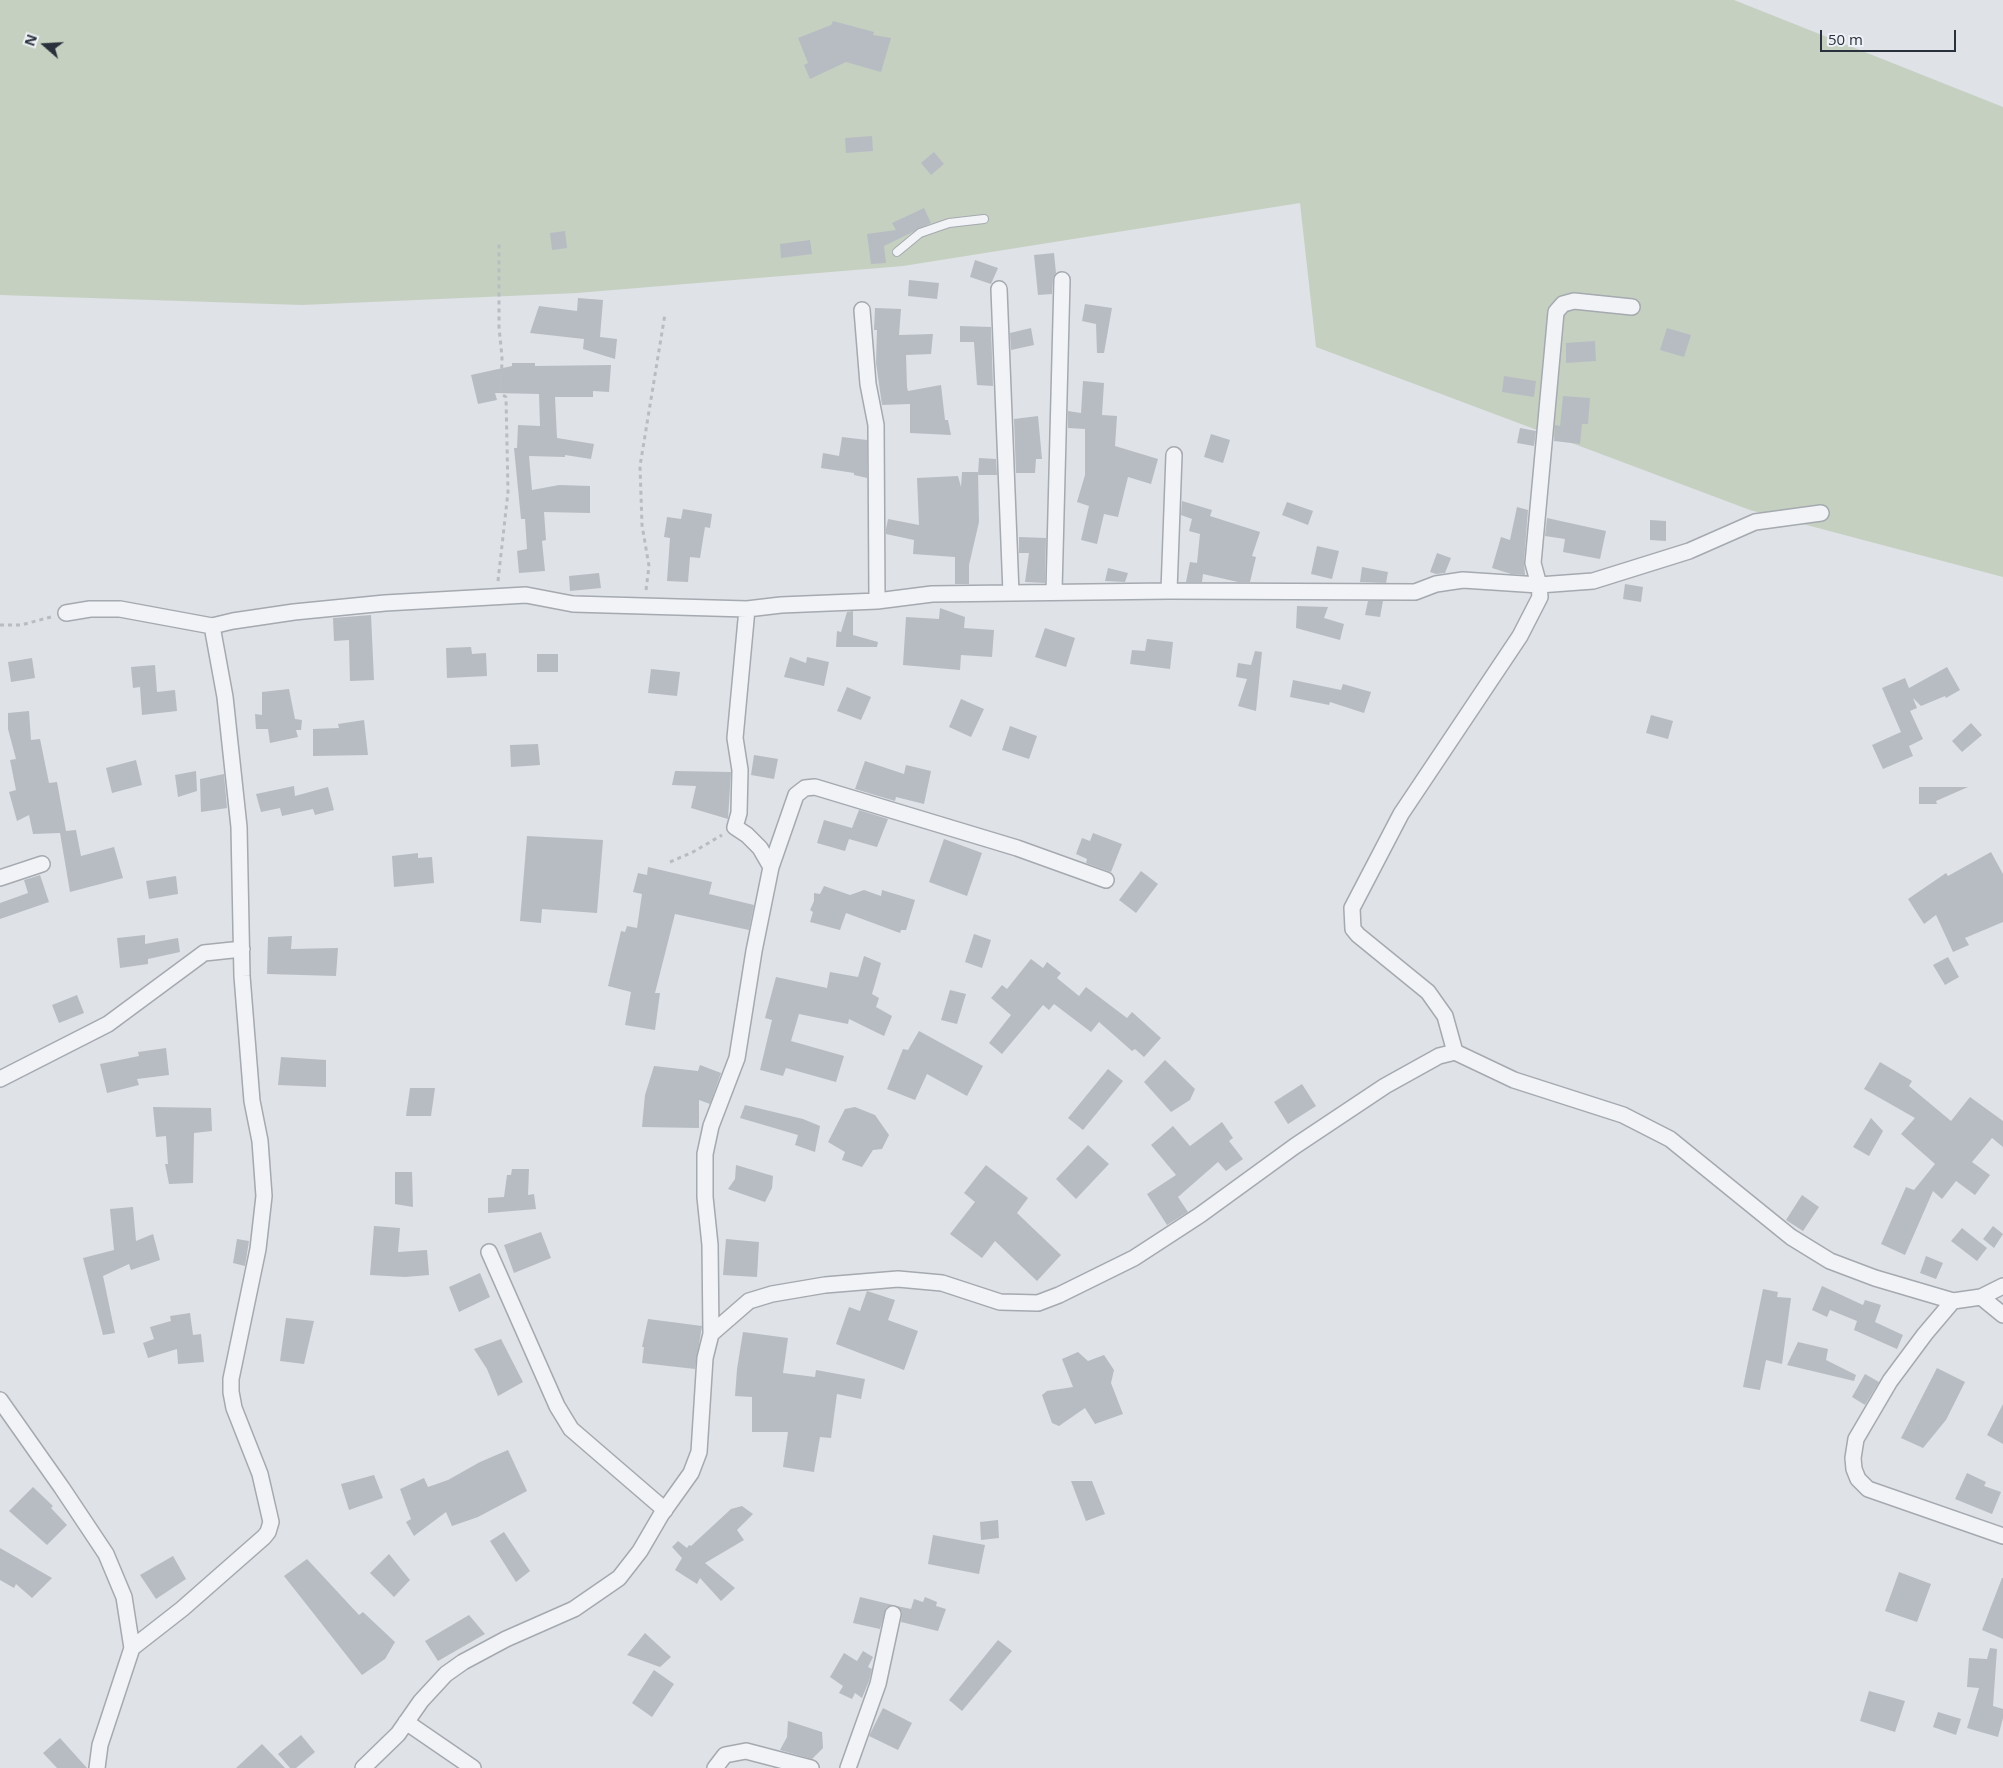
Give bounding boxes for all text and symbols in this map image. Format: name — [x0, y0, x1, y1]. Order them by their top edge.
north arrow — [20, 20, 70, 70]
scale bar — [1823, 20, 1959, 52]
text: 50 m — [1828, 29, 1863, 49]
text: N — [20, 31, 41, 48]

